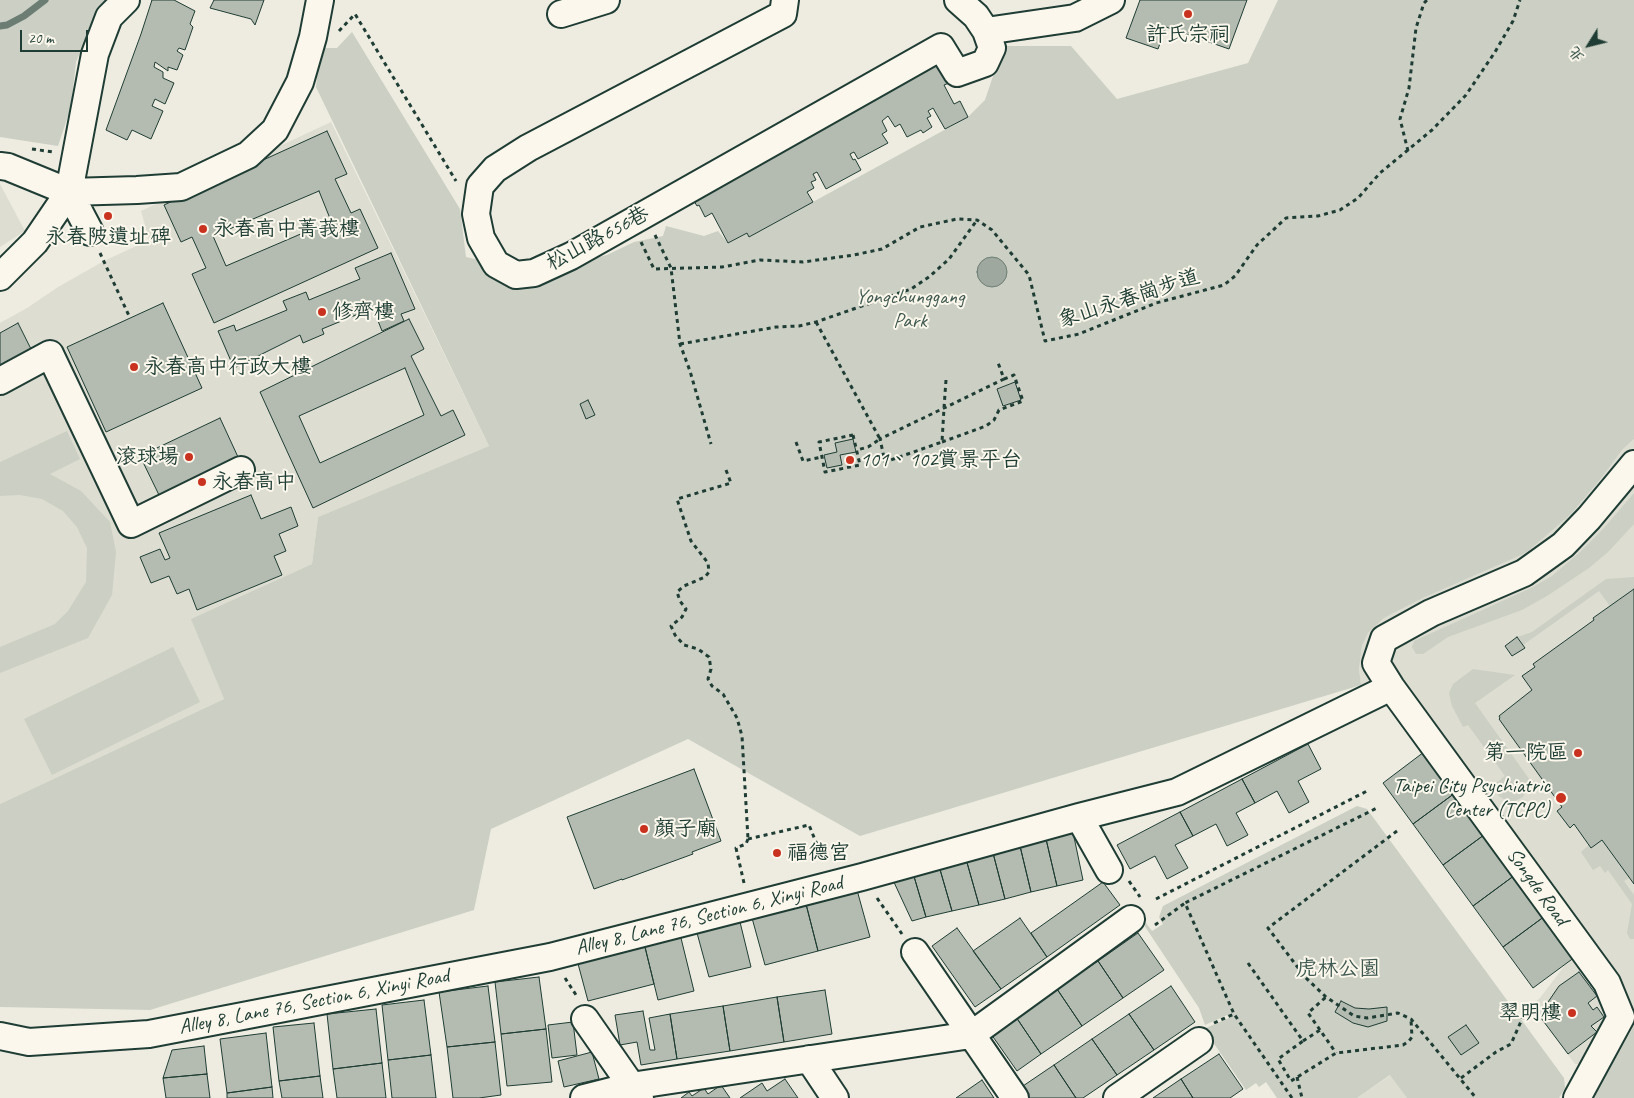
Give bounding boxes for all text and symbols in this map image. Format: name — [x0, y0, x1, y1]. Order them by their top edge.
marker: 許氏宗祠 — [1182, 8, 1194, 20]
scale bar — [22, 20, 90, 52]
north arrow — [1564, 20, 1614, 70]
place label: 許氏宗祠 — [1146, 22, 1230, 48]
text: 20 m — [28, 29, 54, 48]
text: 北 — [1565, 43, 1587, 65]
street label: 松山路656巷 — [542, 202, 654, 276]
marker: 永春陂遺址碑 — [102, 210, 114, 222]
place label: 永春高中菁莪樓 — [213, 216, 360, 242]
marker: 永春高中菁莪樓 — [197, 223, 209, 235]
place label: 永春陂遺址碑 — [45, 224, 171, 250]
street label: 象山永春崗步道 — [1055, 264, 1203, 334]
park label: Yongchunggang Park — [856, 284, 964, 334]
place label: 修齊樓 — [332, 299, 395, 325]
marker: 修齊樓 — [316, 306, 328, 318]
place label: 永春高中行政大樓 — [144, 354, 312, 380]
marker: 永春高中行政大樓 — [128, 361, 140, 373]
place label: 滾球場 — [116, 444, 179, 470]
place label: 101、102賞景平台 — [860, 447, 1022, 473]
marker: 滾球場 — [183, 451, 195, 463]
marker: 101、102賞景平台 — [844, 454, 856, 466]
place label: 永春高中 — [212, 469, 296, 495]
marker: 永春高中 — [196, 476, 208, 488]
place label: 第一院區 — [1484, 740, 1568, 766]
marker: 第一院區 — [1572, 747, 1584, 759]
place label: Taipei City Psychiatric Center (TCPC) — [1393, 773, 1550, 823]
marker: Taipei City Psychiatric Center (TCPC) — [1554, 791, 1568, 805]
place label: 顏子廟 — [654, 816, 717, 842]
marker: 顏子廟 — [638, 823, 650, 835]
place label: 福德宮 — [787, 840, 850, 866]
street label: Songde Road — [1500, 843, 1574, 931]
marker: 福德宮 — [771, 847, 783, 859]
street label: Alley 8, Lane 76, Section 6, Xinyi Road — [573, 871, 845, 961]
park label: 虎林公園 — [1296, 956, 1380, 982]
street label: Alley 8, Lane 76, Section 6, Xinyi Road — [177, 963, 451, 1041]
place label: 翠明樓 — [1499, 1000, 1562, 1026]
marker: 翠明樓 — [1566, 1007, 1578, 1019]

